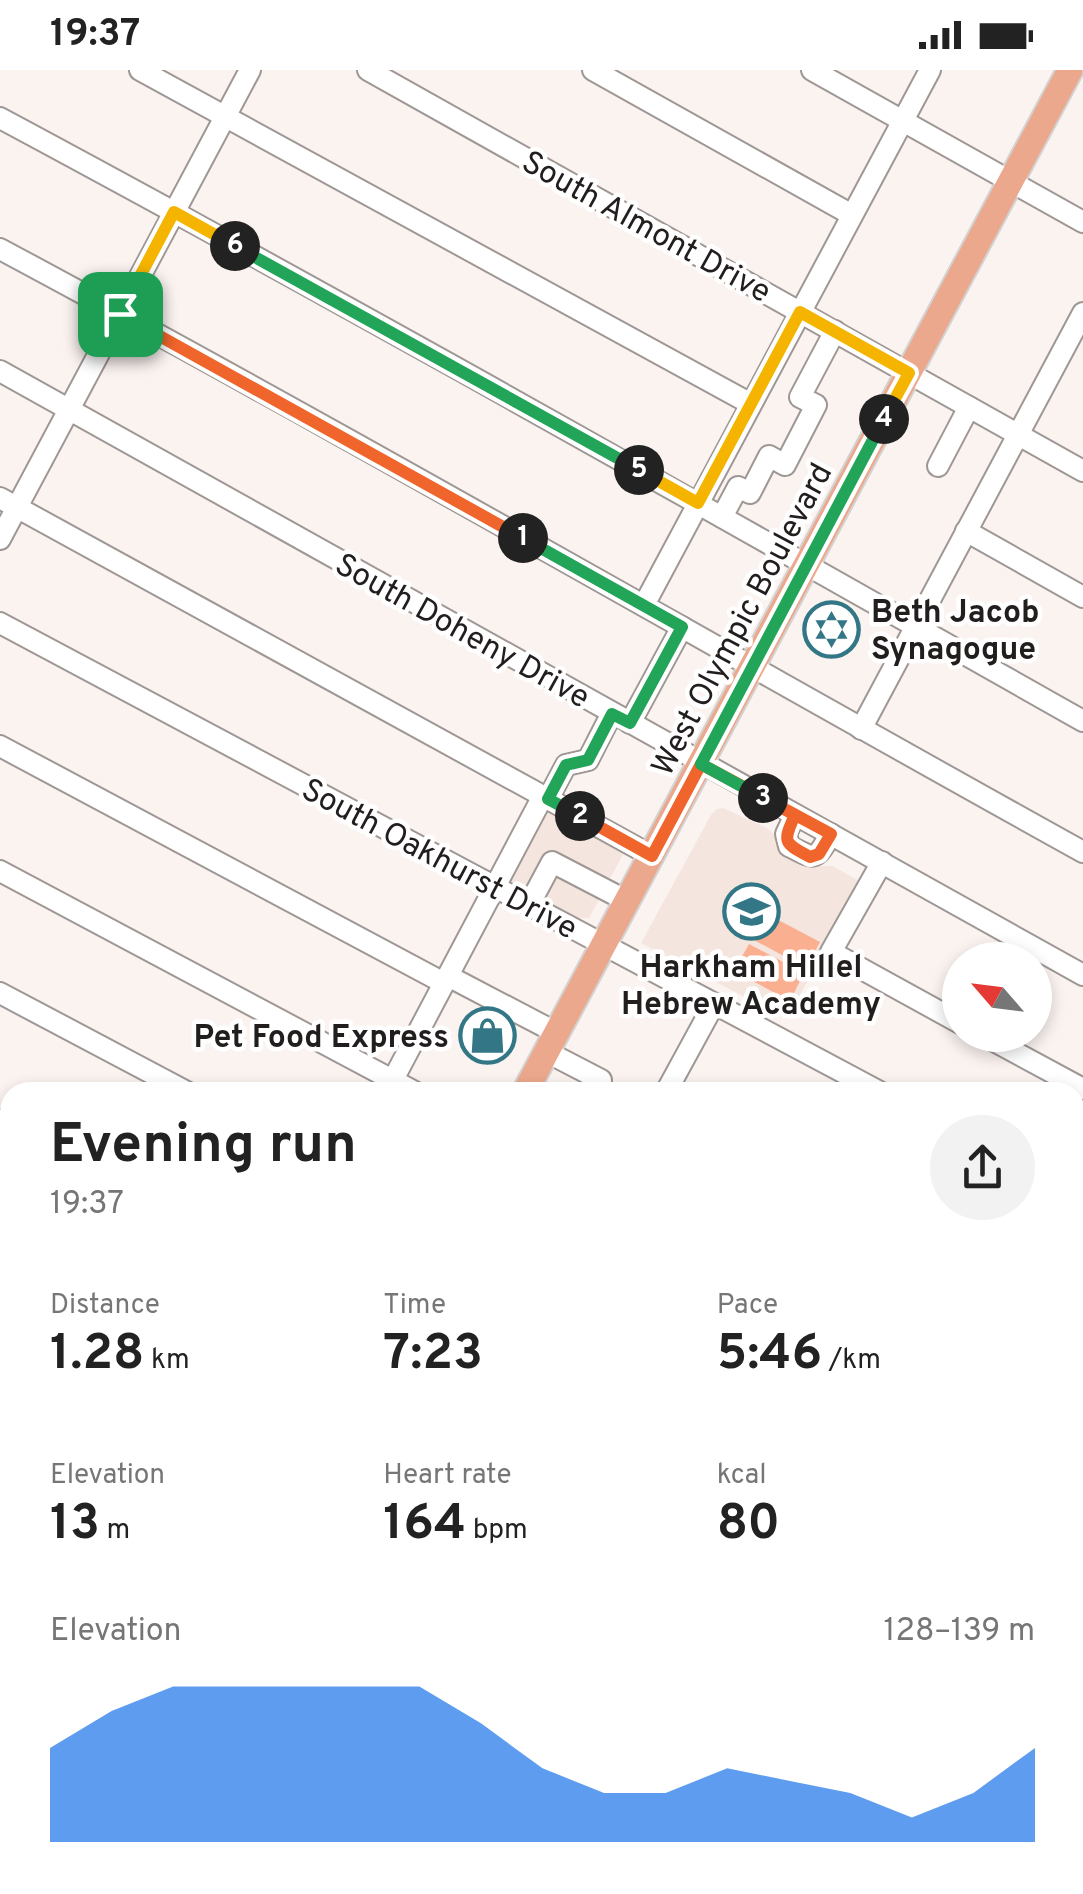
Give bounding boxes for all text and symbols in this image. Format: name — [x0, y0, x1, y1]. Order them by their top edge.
text: 19:37 — [50, 11, 140, 60]
street label: South Almont Drive — [514, 144, 777, 314]
pin: 6 — [210, 221, 260, 271]
text: 6 — [226, 228, 244, 264]
pin — [78, 272, 163, 357]
icon: arrive — [93, 287, 148, 342]
pin: 4 — [859, 394, 909, 444]
text: 4 — [875, 401, 893, 437]
pin: 5 — [614, 445, 664, 495]
text: 5 — [630, 452, 648, 488]
street label: West Olympic Boulevard — [644, 457, 843, 784]
pin: 1 — [498, 513, 548, 563]
text: 1 — [517, 520, 529, 556]
street label: South Doheny Drive — [327, 546, 596, 719]
place label: Beth Jacob Synagogue — [871, 594, 1039, 671]
synagogue icon: Beth Jacob Synagogue — [802, 599, 862, 659]
street label: South Oakhurst Drive — [294, 771, 583, 950]
pin: 3 — [738, 773, 788, 823]
text: 3 — [755, 780, 771, 816]
pin: 2 — [555, 791, 605, 841]
text: 2 — [571, 798, 589, 834]
school or university icon: Harkham Hillel Hebrew Academy — [721, 882, 781, 942]
north arrow — [942, 942, 1052, 1052]
map controls — [942, 942, 1052, 1052]
place label: Harkham Hillel Hebrew Academy — [621, 949, 881, 1026]
shop icon: Pet Food Express — [458, 1006, 518, 1066]
place label: Pet Food Express — [193, 1019, 449, 1059]
text: Evening run — [50, 1112, 357, 1182]
button: share — [930, 1115, 1035, 1220]
text: 19:37 — [50, 1185, 124, 1225]
text: Distance — [50, 1288, 160, 1324]
text: Time — [383, 1288, 446, 1324]
text: Pace — [717, 1288, 778, 1324]
text: 1.28 — [50, 1324, 144, 1387]
text: 7:23 — [383, 1324, 483, 1387]
text: 5:46 — [717, 1324, 822, 1387]
text: km — [144, 1343, 190, 1379]
text: /km — [822, 1343, 881, 1379]
text: Elevation — [50, 1458, 165, 1494]
text: Heart rate — [383, 1458, 511, 1494]
text: kcal — [717, 1458, 766, 1494]
text: 13 — [50, 1494, 100, 1557]
text: 164 — [383, 1494, 466, 1557]
text: 80 — [717, 1494, 780, 1557]
text: m — [100, 1513, 130, 1549]
text: bpm — [466, 1513, 528, 1549]
text: Elevation — [50, 1612, 182, 1652]
text: 128–139 m — [883, 1612, 1035, 1652]

